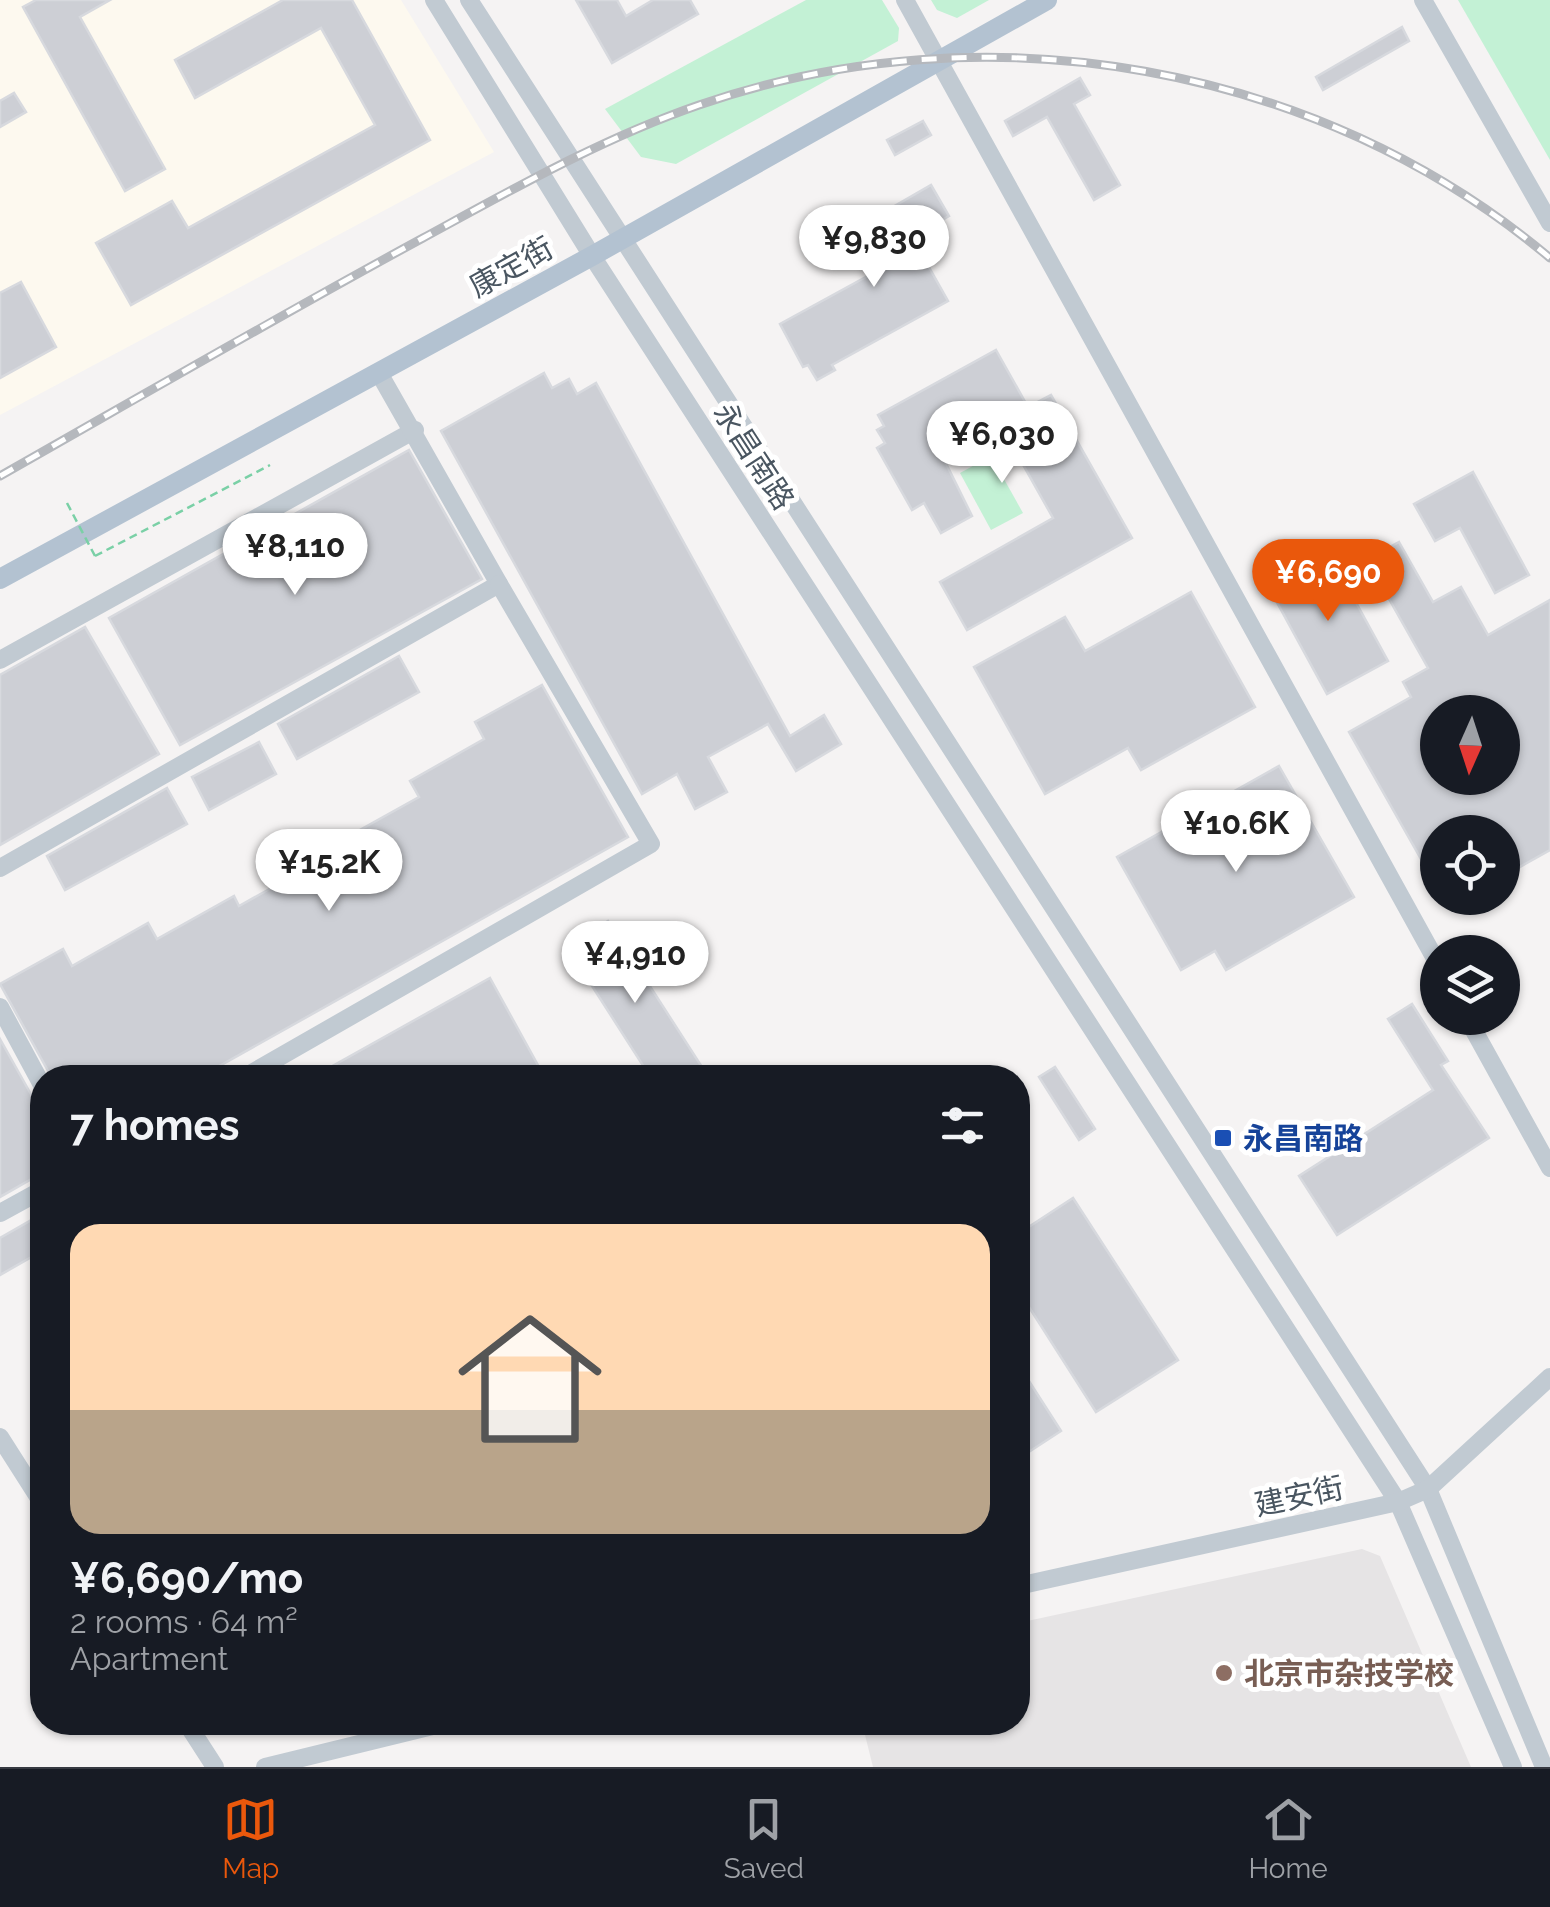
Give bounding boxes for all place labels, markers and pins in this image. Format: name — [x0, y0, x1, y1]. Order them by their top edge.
pin: ¥9,830 — [793, 205, 955, 290]
pin: ¥6,030 — [921, 401, 1083, 486]
pin: ¥8,110 — [214, 513, 376, 598]
pin: ¥6,690 — [1247, 539, 1409, 624]
pin: ¥10.6K — [1155, 790, 1317, 875]
pin: ¥15.2K — [248, 829, 410, 914]
pin: ¥4,910 — [554, 921, 716, 1006]
place label: 永昌南路 — [1243, 1121, 1363, 1156]
marker: 永昌南路 — [1212, 1127, 1234, 1149]
place label: 北京市杂技学校 — [1244, 1656, 1454, 1691]
marker: 北京市杂技学校 — [1213, 1662, 1235, 1684]

